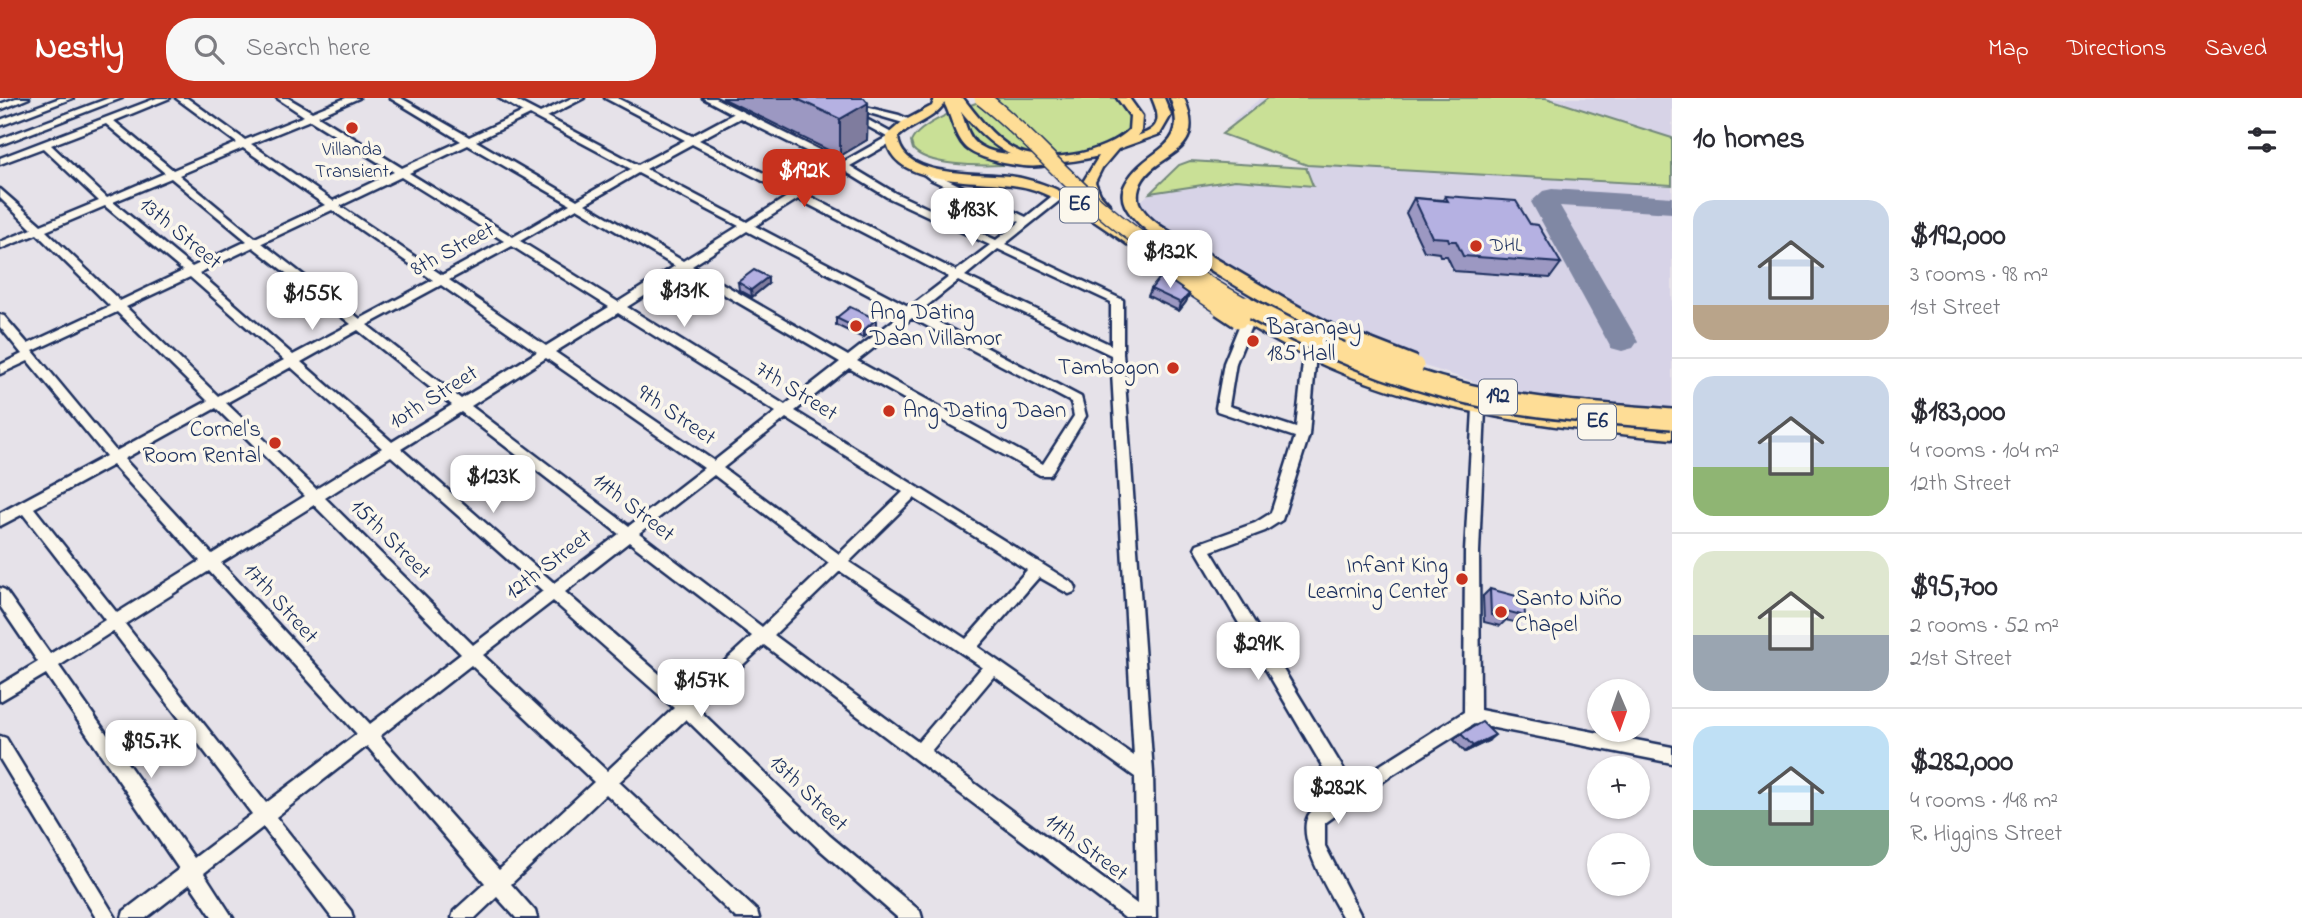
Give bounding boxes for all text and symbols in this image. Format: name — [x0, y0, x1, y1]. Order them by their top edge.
search box — [166, 18, 656, 81]
text: Nestly — [35, 25, 124, 73]
icon: search — [190, 30, 228, 68]
text: Search here — [246, 30, 370, 68]
text: Map — [1988, 32, 2029, 67]
text: Directions — [2067, 32, 2166, 67]
text: Saved — [2204, 32, 2267, 67]
text: 10 homes — [1693, 118, 1805, 162]
marker: Villanda Transient — [344, 120, 360, 136]
icon: filters — [2243, 121, 2281, 159]
place label: Villanda Transient — [315, 137, 389, 186]
pin: $192K — [755, 150, 853, 209]
text: $192K — [779, 155, 829, 188]
pin: $183K — [923, 188, 1021, 248]
road number: E6 — [1060, 188, 1098, 222]
street label: 13th Street — [131, 189, 229, 279]
text: $183K — [947, 194, 997, 227]
street label: 8th Street — [405, 214, 501, 286]
text: $192,000 — [1910, 215, 2006, 259]
icon: home — [1749, 228, 1833, 312]
pin: $132K — [1121, 230, 1219, 290]
place label: DHL — [1489, 233, 1523, 260]
text: $132K — [1143, 236, 1197, 269]
marker: DHL — [1468, 238, 1484, 254]
text: 3 rooms · 98 m² — [1910, 259, 2048, 292]
pin: $131K — [635, 270, 733, 329]
pin: $155K — [263, 272, 361, 332]
text: $131K — [659, 275, 709, 308]
text: $155K — [283, 278, 341, 311]
text: 1st Street — [1910, 292, 2000, 325]
place label: Ang Dating Daan Villamor — [869, 297, 1003, 356]
place label: Barangay 185 Hall — [1266, 312, 1361, 371]
marker: Ang Dating Daan Villamor — [848, 318, 864, 334]
marker: Barangay 185 Hall — [1245, 333, 1261, 349]
place label: Tambogon — [1058, 352, 1159, 386]
street label: 7th Street — [748, 354, 844, 430]
street label: 10th Street — [383, 357, 485, 438]
marker: Tambogon — [1165, 360, 1181, 376]
street label: 9th Street — [630, 377, 722, 455]
road number: 192 — [1479, 380, 1517, 414]
text: $183,000 — [1910, 391, 2005, 435]
place label: Ang Dating Daan — [903, 395, 1066, 429]
marker: Ang Dating Daan — [881, 403, 897, 419]
road number: E6 — [1578, 404, 1616, 440]
icon: home — [1749, 404, 1833, 488]
place label: Cornel's Room Rental — [142, 414, 261, 473]
marker: Cornel's Room Rental — [267, 435, 283, 451]
text: 4 rooms · 104 m² — [1910, 435, 2059, 468]
pin: $123K — [444, 456, 542, 515]
text: $123K — [466, 461, 520, 494]
street label: 11th Street — [585, 465, 682, 551]
text: 12th Street — [1910, 468, 2011, 501]
street label: 15th Street — [342, 492, 438, 588]
street label: 12th Street — [499, 521, 600, 609]
place label: Infant King Learning Center — [1307, 550, 1449, 610]
street label: 17th Street — [235, 556, 326, 652]
text: $95,700 — [1910, 566, 1998, 610]
marker: Infant King Learning Center — [1454, 571, 1470, 587]
icon: home — [1749, 579, 1833, 663]
place label: Santo Niño Chapel — [1515, 583, 1622, 642]
marker: Santo Niño Chapel — [1493, 604, 1509, 620]
text: 2 rooms · 52 m² — [1910, 610, 2059, 643]
pin: $291K — [1209, 622, 1307, 682]
text: $291K — [1233, 628, 1283, 661]
text: 21st Street — [1910, 643, 2012, 676]
pin: $157K — [652, 660, 750, 719]
text: $157K — [673, 665, 729, 698]
north arrow — [1587, 679, 1650, 742]
map controls — [1587, 679, 1650, 896]
pin: $95.7K — [94, 720, 208, 780]
text: $95.7K — [121, 726, 181, 759]
text: $282,000 — [1910, 741, 2013, 785]
street label: 13th Street — [761, 748, 855, 841]
icon: home — [1749, 754, 1833, 838]
button: + — [1587, 756, 1650, 819]
pin: $282K — [1289, 766, 1387, 826]
text: $282K — [1310, 772, 1366, 805]
text: 4 rooms · 148 m² — [1910, 785, 2058, 818]
street label: 11th Street — [1037, 806, 1135, 891]
text: R. Higgins Street — [1910, 818, 2062, 851]
button: − — [1587, 833, 1650, 896]

